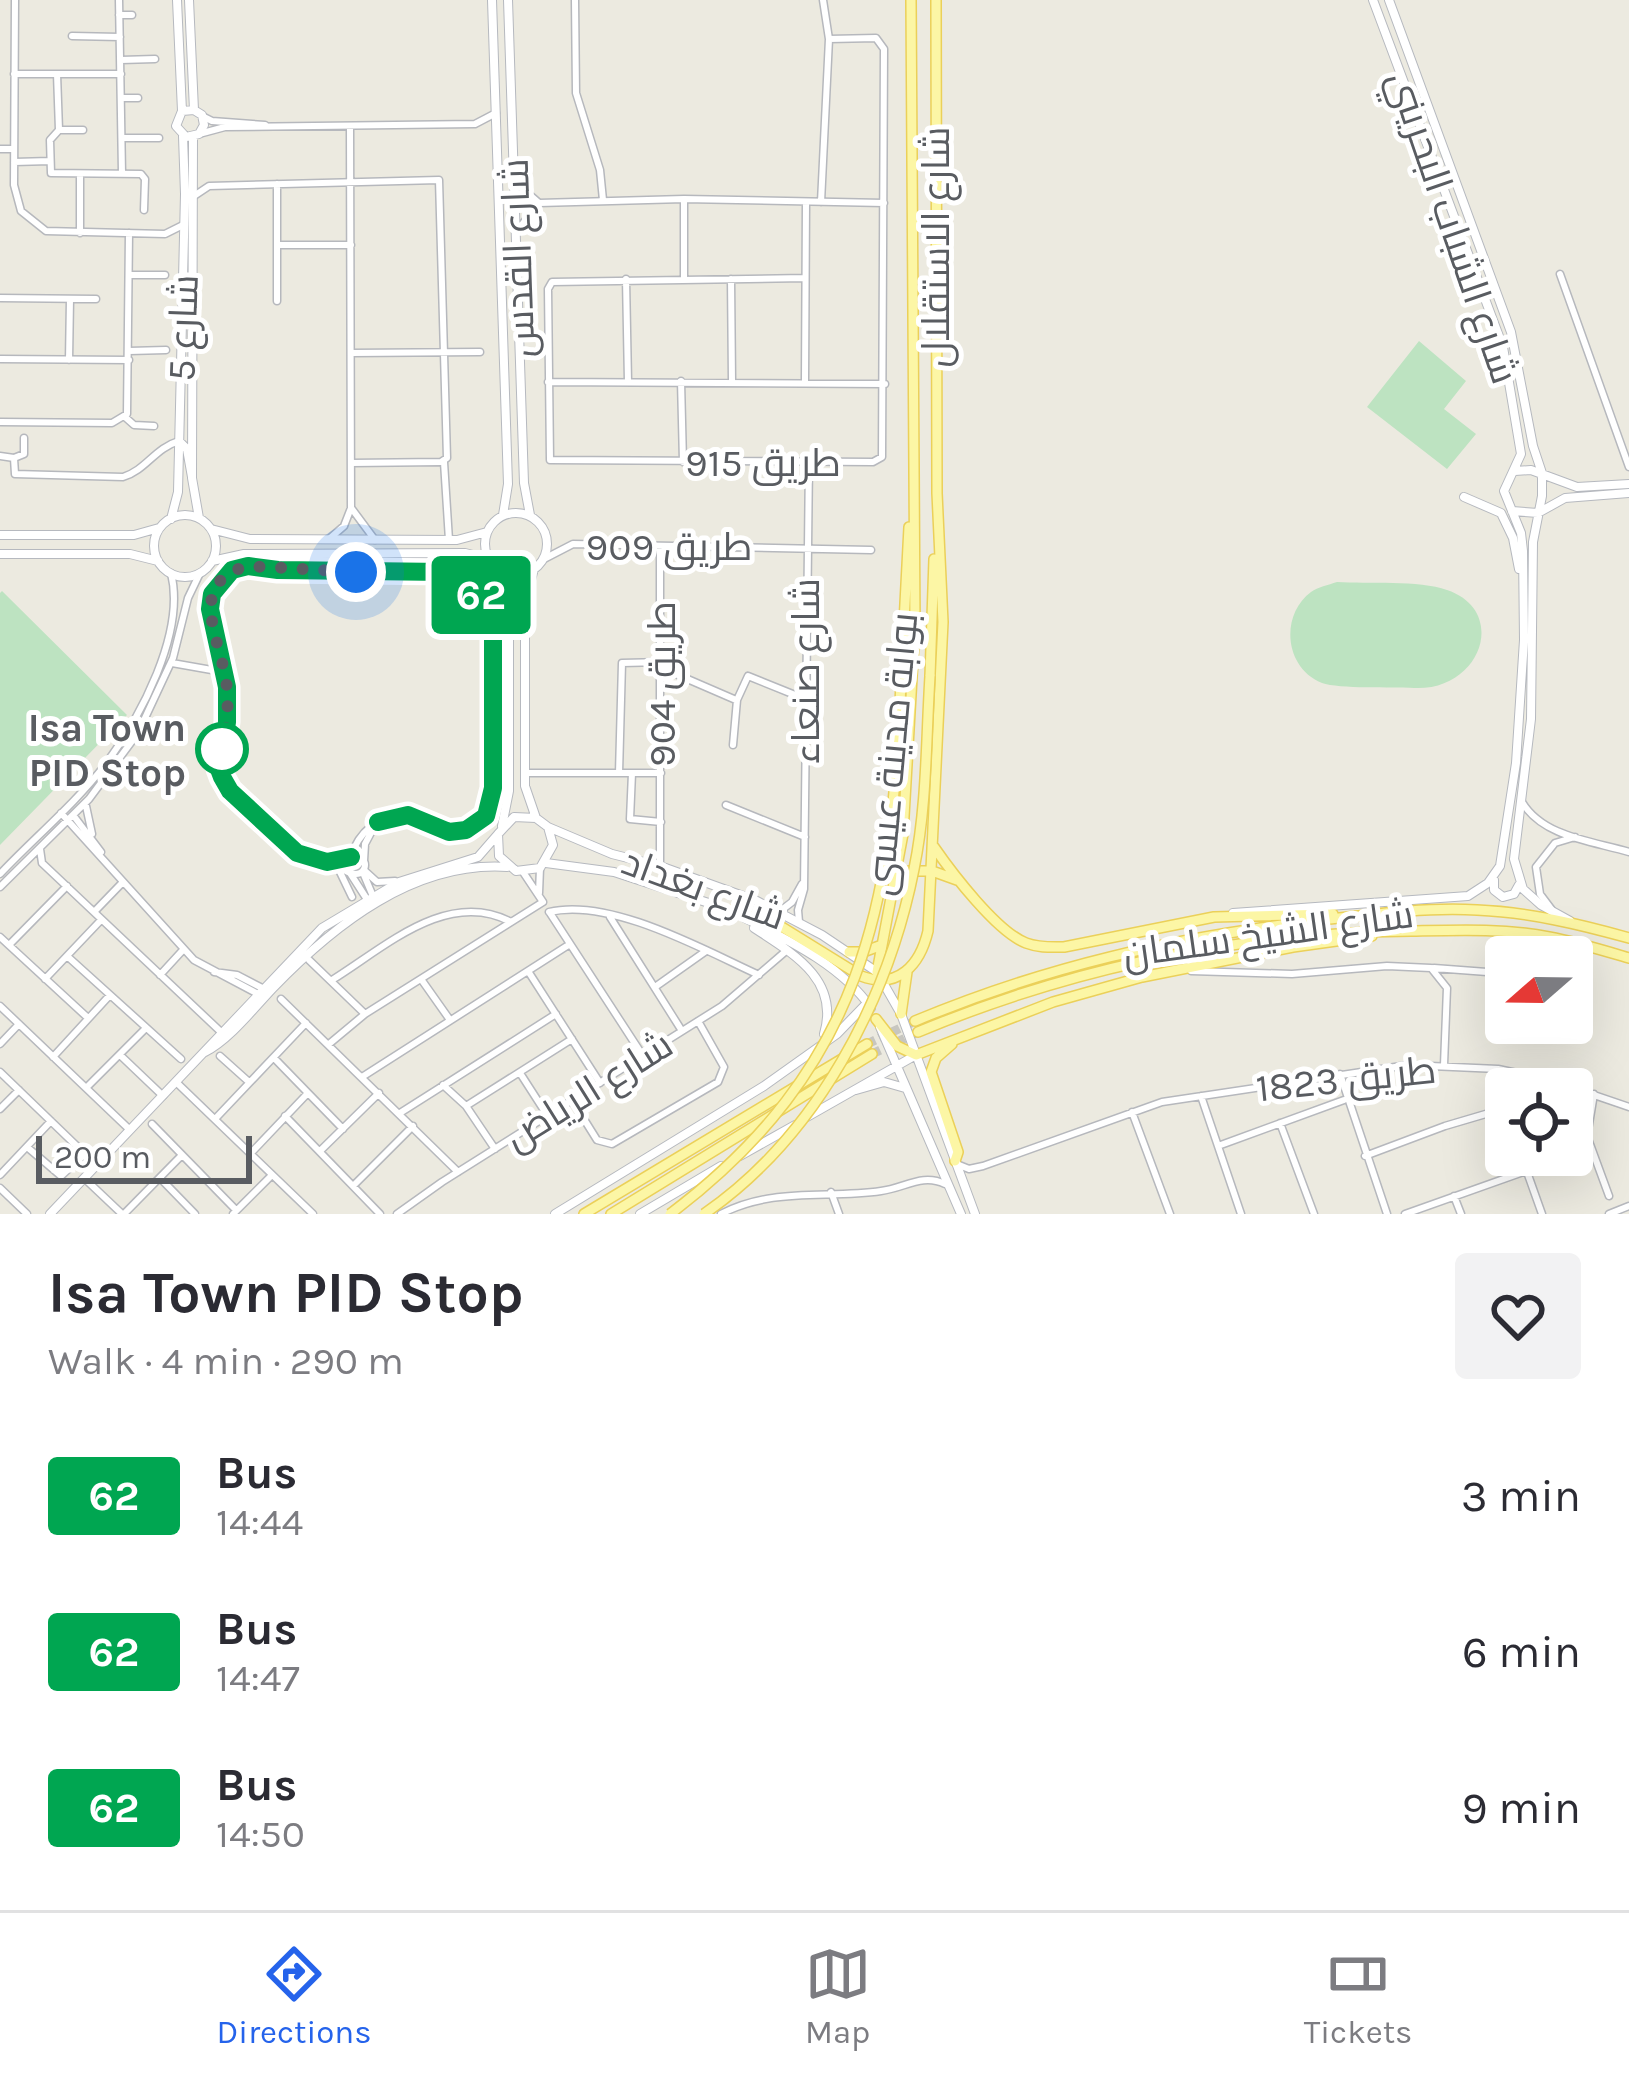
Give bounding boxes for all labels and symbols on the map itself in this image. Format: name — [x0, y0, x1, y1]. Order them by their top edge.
street label: شارع الشباب البحريني — [1371, 65, 1528, 392]
street label: شارع الاستقلال — [913, 126, 962, 368]
street label: شارع القدس — [492, 158, 547, 358]
street label: شارع 5 — [158, 274, 211, 382]
street label: طريق 915 — [685, 440, 841, 486]
street label: طريق 909 — [586, 524, 752, 570]
your location — [326, 542, 386, 602]
line badge: 62 — [427, 556, 535, 634]
street label: شارع صنعاء — [783, 578, 832, 764]
street label: طريق 904 — [639, 601, 685, 767]
street label: بوابة مدينة عيسى — [857, 611, 927, 898]
place label: Isa Town PID Stop — [28, 705, 186, 796]
marker: Isa Town PID Stop — [197, 724, 247, 774]
street label: شارع بغداد — [615, 838, 792, 942]
street label: شارع الشيخ سلمان — [1120, 891, 1417, 980]
north arrow — [1485, 936, 1593, 1044]
street label: شارع الرياض — [496, 1021, 683, 1163]
street label: طريق 1823 — [1254, 1047, 1438, 1111]
scale bar — [36, 1130, 252, 1183]

